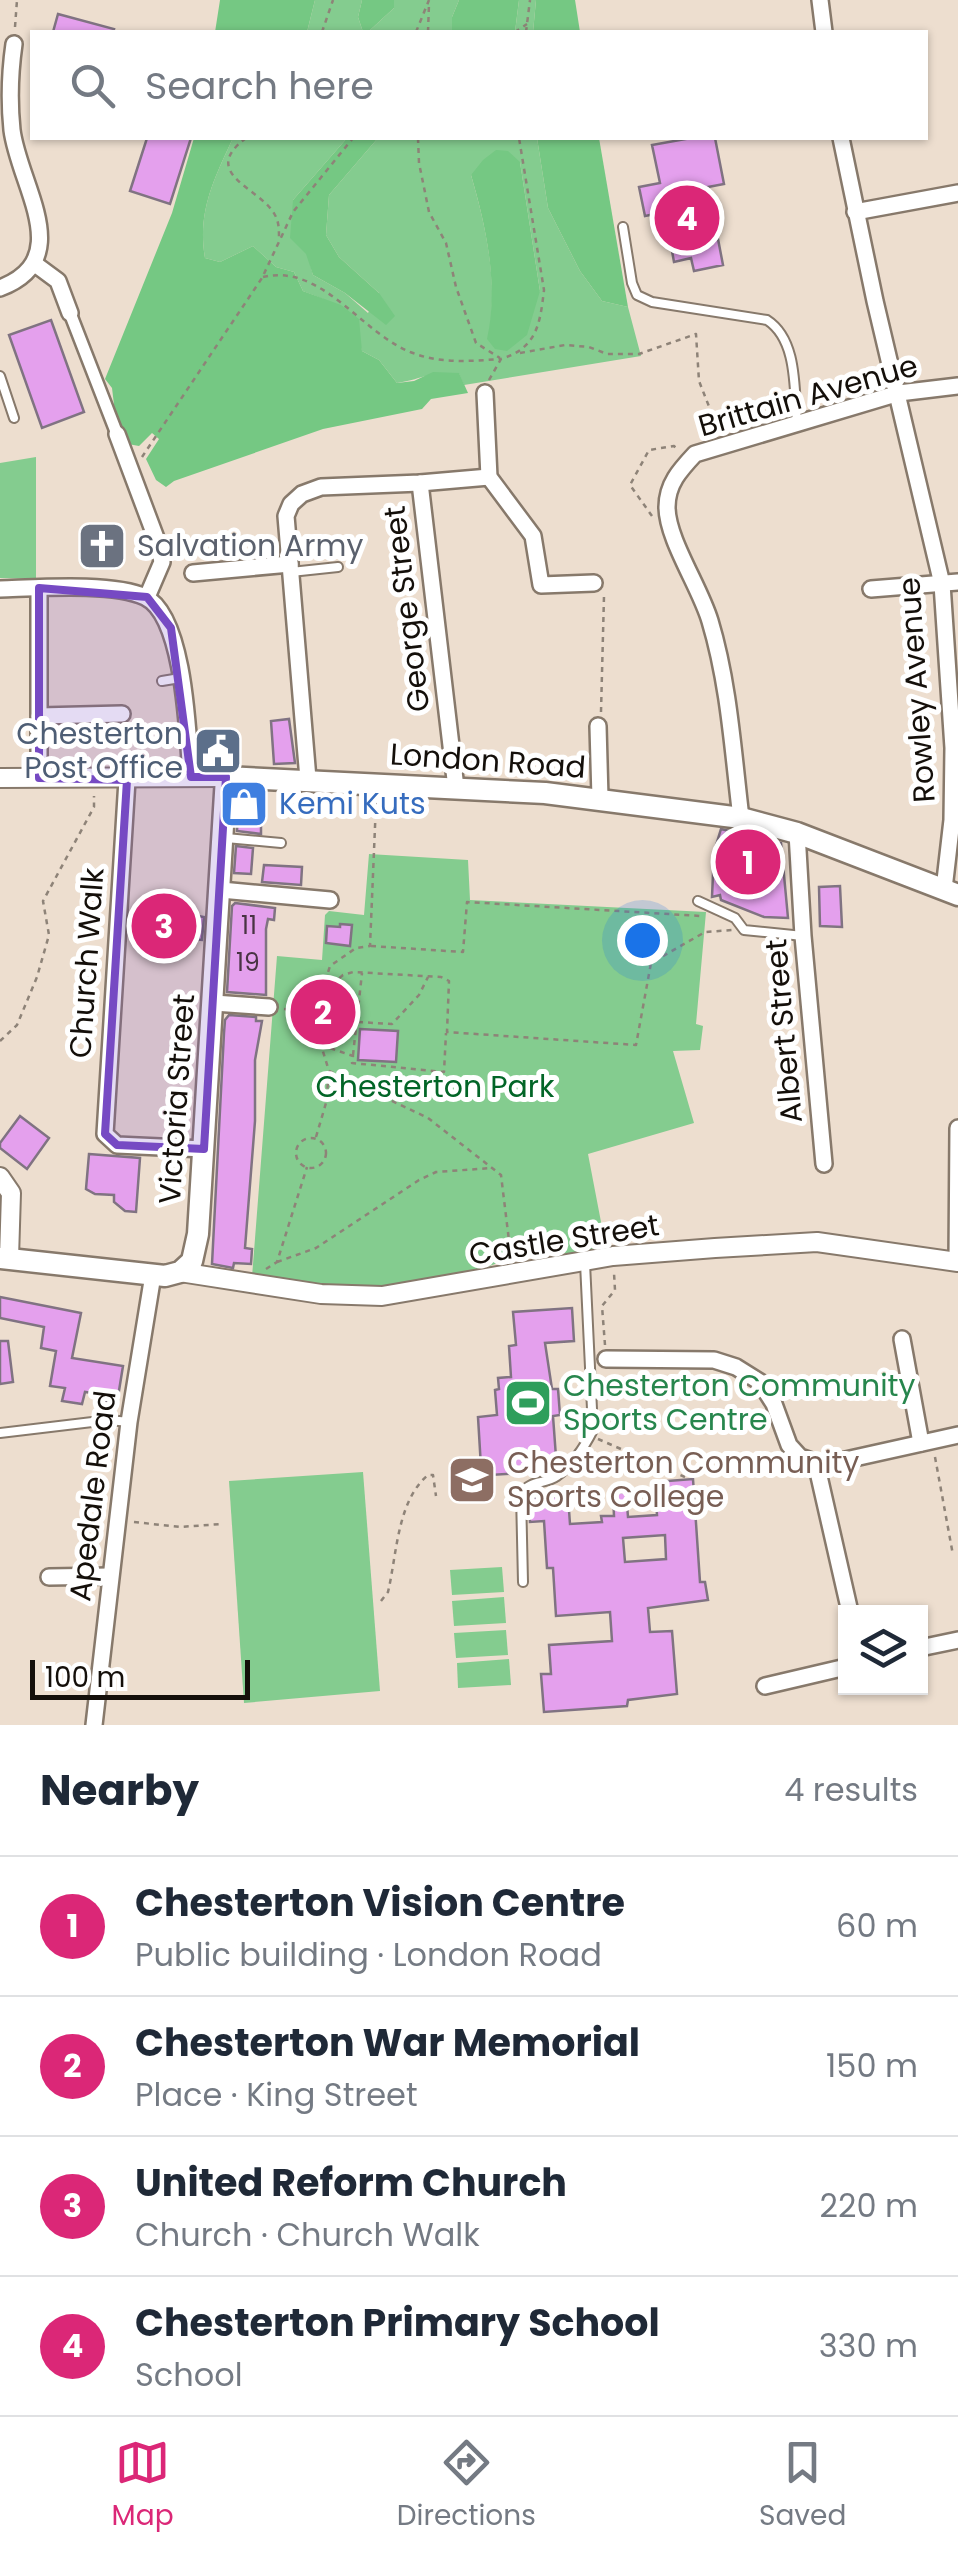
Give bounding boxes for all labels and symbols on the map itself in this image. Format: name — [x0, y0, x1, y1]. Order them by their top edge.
pin: 4 — [654, 180, 720, 256]
street label: Brittain Avenue — [693, 344, 923, 447]
street label: George Street — [373, 504, 440, 714]
church icon: Salvation Army — [76, 520, 128, 572]
place label: Salvation Army — [137, 524, 363, 567]
street label: Rowley Avenue — [887, 576, 946, 804]
place label: Chesterton Post Office — [16, 712, 183, 789]
public building icon: Chesterton Post Office — [192, 725, 244, 777]
street label: London Road — [389, 732, 587, 789]
shop icon: Kemi Kuts — [218, 778, 270, 830]
place label: Kemi Kuts — [279, 782, 426, 825]
pin: 1 — [716, 824, 780, 900]
street label: Church Walk — [58, 866, 115, 1060]
pin: 3 — [132, 888, 196, 964]
house number: 11 — [241, 908, 257, 943]
your location — [617, 915, 668, 966]
street label: Albert Street — [754, 937, 813, 1125]
house number: 19 — [236, 945, 260, 980]
pin: 2 — [290, 974, 356, 1050]
street label: Victoria Street — [148, 992, 205, 1206]
park label: Chesterton Park — [316, 1065, 555, 1108]
street label: Castle Street — [466, 1203, 662, 1276]
place label: Chesterton Community Sports Centre — [563, 1364, 916, 1441]
sports icon: Chesterton Community Sports Centre — [502, 1377, 554, 1429]
street label: Apedale Road — [58, 1388, 127, 1604]
place label: Chesterton Community Sports College — [507, 1441, 860, 1518]
school or university icon: Chesterton Community Sports College — [446, 1454, 498, 1506]
scale bar — [30, 1655, 250, 1700]

